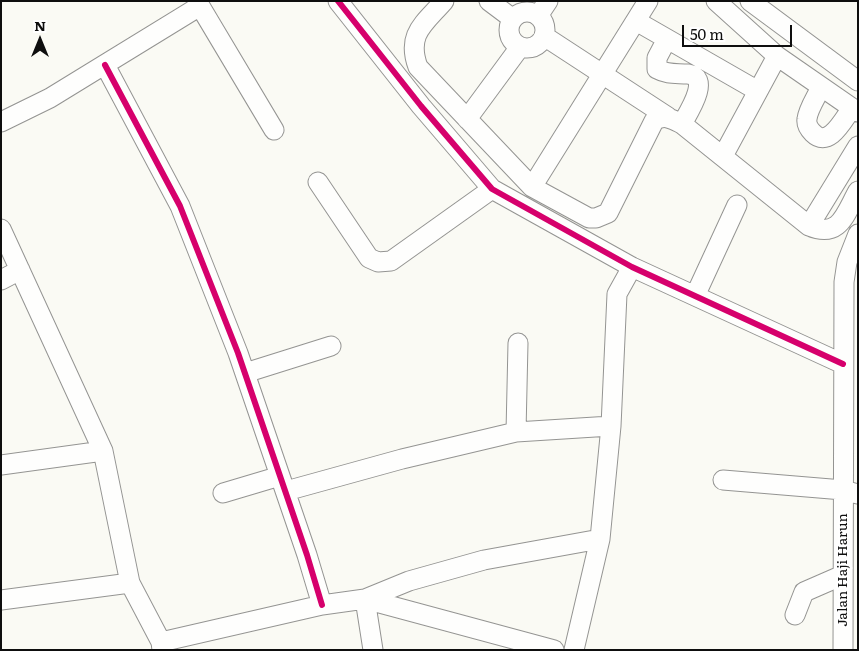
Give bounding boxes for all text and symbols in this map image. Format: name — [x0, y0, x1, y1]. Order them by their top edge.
north arrow — [15, 15, 65, 65]
text: N — [34, 15, 46, 35]
scale bar — [684, 15, 794, 47]
text: 50 m — [690, 22, 724, 45]
street label: Jalan Haji Harun — [835, 513, 851, 627]

